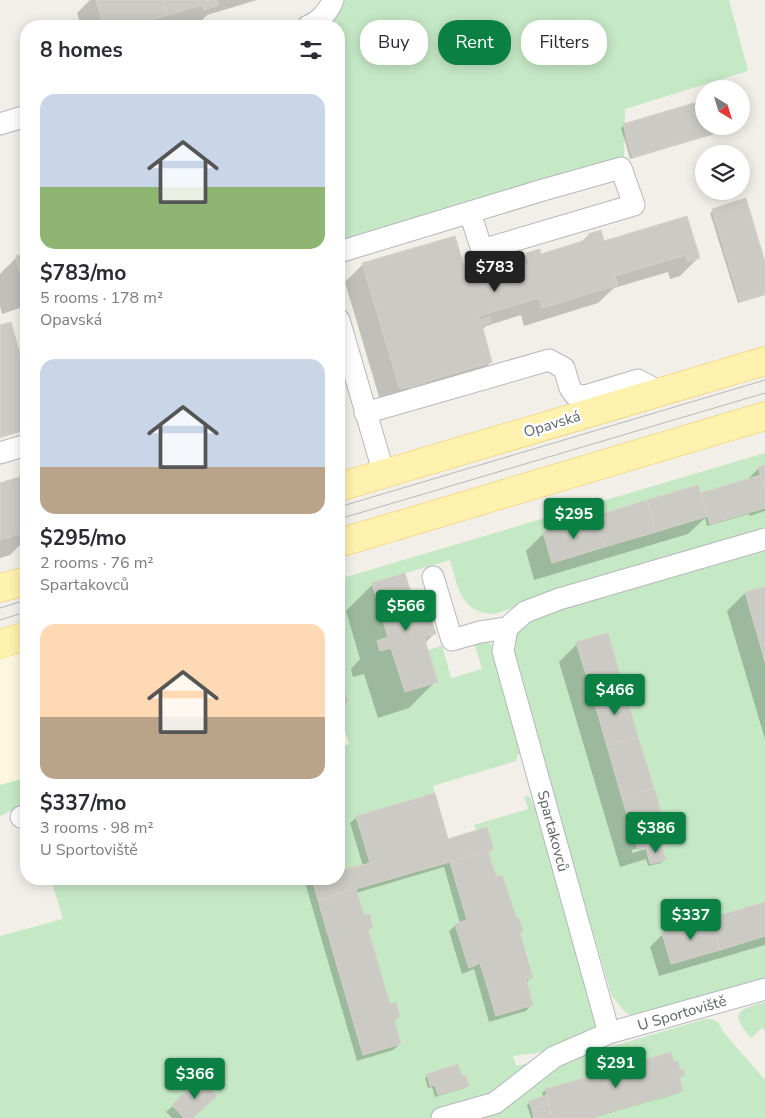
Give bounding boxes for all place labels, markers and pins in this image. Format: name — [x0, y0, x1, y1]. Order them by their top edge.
pin: $783 — [465, 250, 525, 293]
pin: $295 — [544, 498, 604, 540]
pin: $566 — [376, 590, 436, 632]
pin: $466 — [585, 674, 645, 716]
pin: $386 — [626, 812, 686, 854]
pin: $337 — [661, 898, 721, 941]
pin: $291 — [586, 1046, 646, 1089]
pin: $366 — [165, 1058, 225, 1100]

